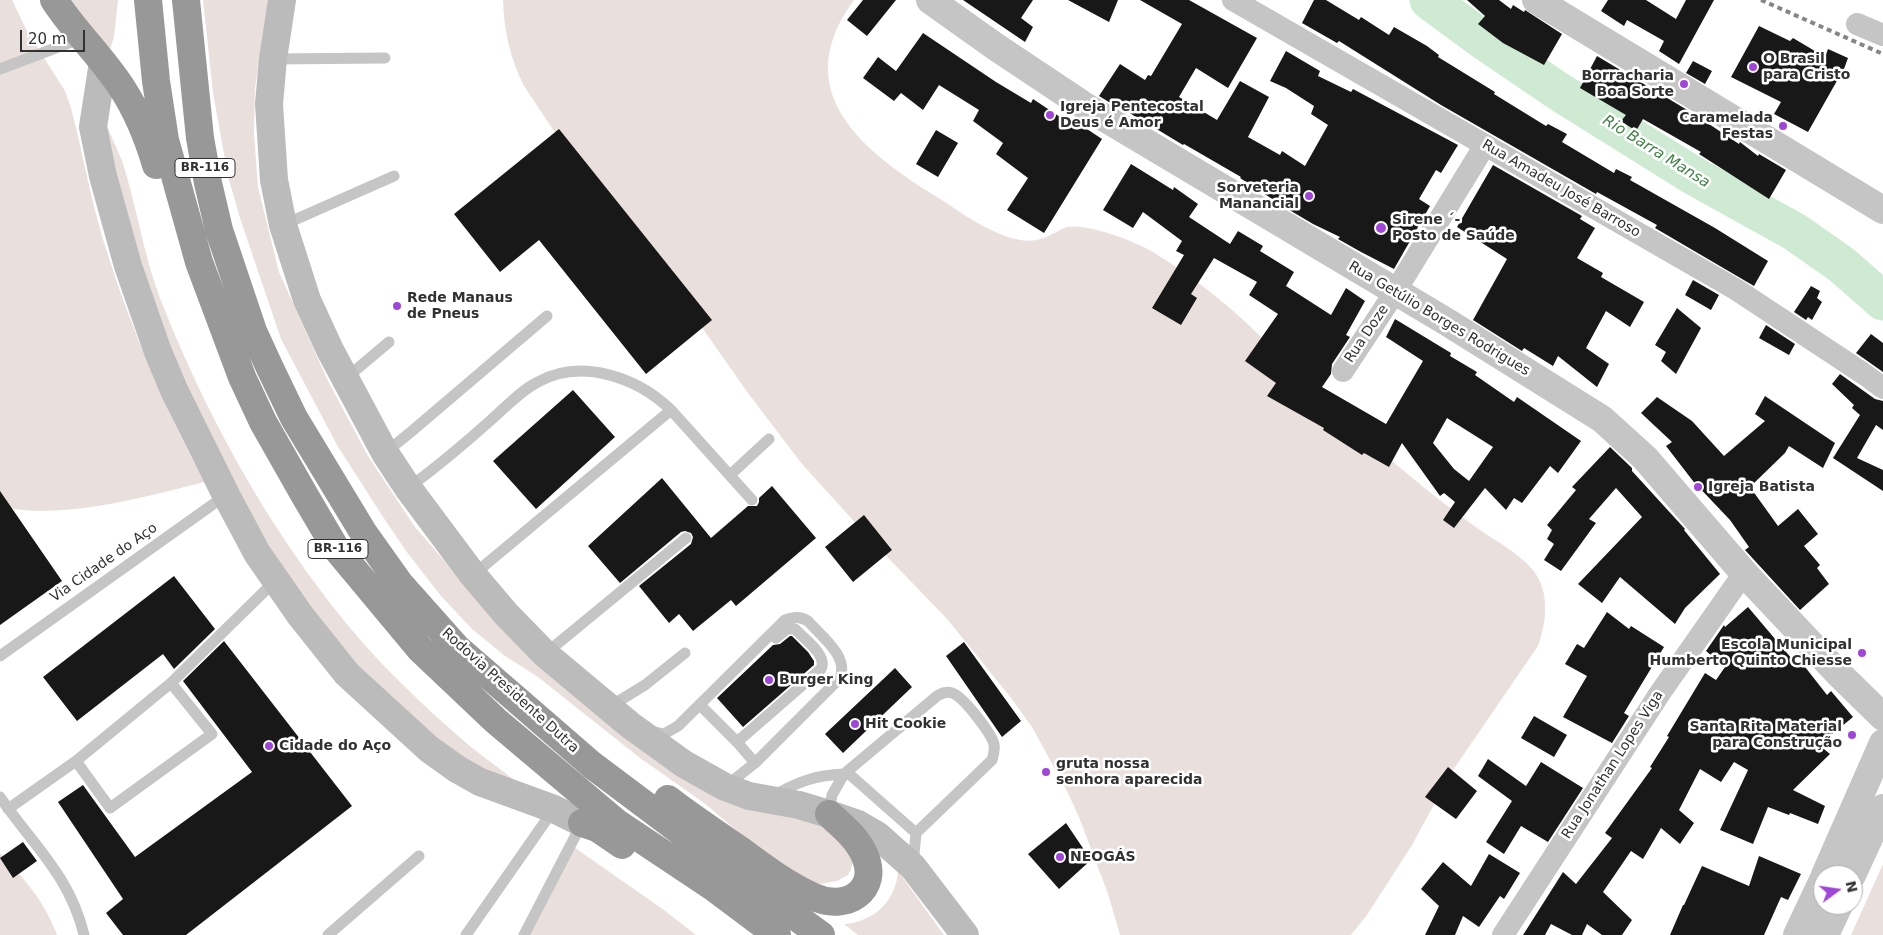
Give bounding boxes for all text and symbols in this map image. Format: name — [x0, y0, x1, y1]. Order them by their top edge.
scale bar — [22, 20, 88, 52]
text: 20 m — [28, 30, 66, 48]
place label: O Brasil para Cristo — [1763, 51, 1850, 84]
marker: O Brasil para Cristo — [1747, 61, 1759, 73]
place label: Borracharia Boa Sorte — [1582, 68, 1674, 100]
marker: Borracharia Boa Sorte — [1678, 78, 1690, 90]
place label: Igreja Pentecostal Deus é Amor — [1060, 99, 1204, 132]
marker: Igreja Pentecostal Deus é Amor — [1044, 109, 1056, 121]
place label: Caramelada Festas — [1679, 110, 1773, 142]
water label: Rio Barra Mansa — [1599, 112, 1713, 192]
marker: Caramelada Festas — [1777, 120, 1789, 132]
street label: Rua Amadeu José Barroso — [1479, 137, 1643, 241]
road number: BR-116 — [175, 158, 235, 178]
place label: Sorveteria Manancial — [1216, 180, 1299, 212]
marker: Sorveteria Manancial — [1303, 190, 1315, 202]
place label: Sirene ´- Posto de Saúde — [1392, 212, 1515, 244]
marker: Sirene ´- Posto de Saúde — [1374, 221, 1388, 235]
street label: Rua Getúlio Borges Rodrigues — [1345, 258, 1533, 380]
place label: Rede Manaus de Pneus — [407, 290, 513, 322]
marker: Rede Manaus de Pneus — [391, 300, 403, 312]
street label: Rua Doze — [1341, 302, 1393, 366]
place label: Igreja Batista — [1708, 479, 1815, 495]
marker: Igreja Batista — [1692, 481, 1704, 493]
street label: Via Cidade do Aço — [47, 520, 161, 606]
road number: BR-116 — [308, 540, 368, 558]
street label: Rodovia Presidente Dutra — [438, 625, 582, 757]
place label: Escola Municipal Humberto Quinto Chiesse — [1650, 637, 1852, 670]
marker: Escola Municipal Humberto Quinto Chiesse — [1856, 647, 1868, 659]
place label: Burger King — [779, 672, 873, 688]
marker: Burger King — [763, 674, 775, 686]
street label: Rua Jonathan Lopes Viga — [1559, 688, 1667, 842]
place label: Hit Cookie — [865, 716, 946, 732]
marker: Hit Cookie — [849, 718, 861, 730]
place label: Santa Rita Material para Construção — [1689, 719, 1842, 752]
marker: Santa Rita Material para Construção — [1846, 729, 1858, 741]
place label: Cidade do Aço — [279, 738, 391, 754]
marker: Cidade do Aço — [263, 740, 275, 752]
place label: gruta nossa senhora aparecida — [1056, 756, 1202, 789]
marker: gruta nossa senhora aparecida — [1040, 766, 1052, 778]
place label: NEOGÁS — [1070, 849, 1136, 865]
marker: NEOGÁS — [1054, 851, 1066, 863]
north arrow — [1813, 865, 1863, 915]
text: N — [1842, 879, 1861, 894]

